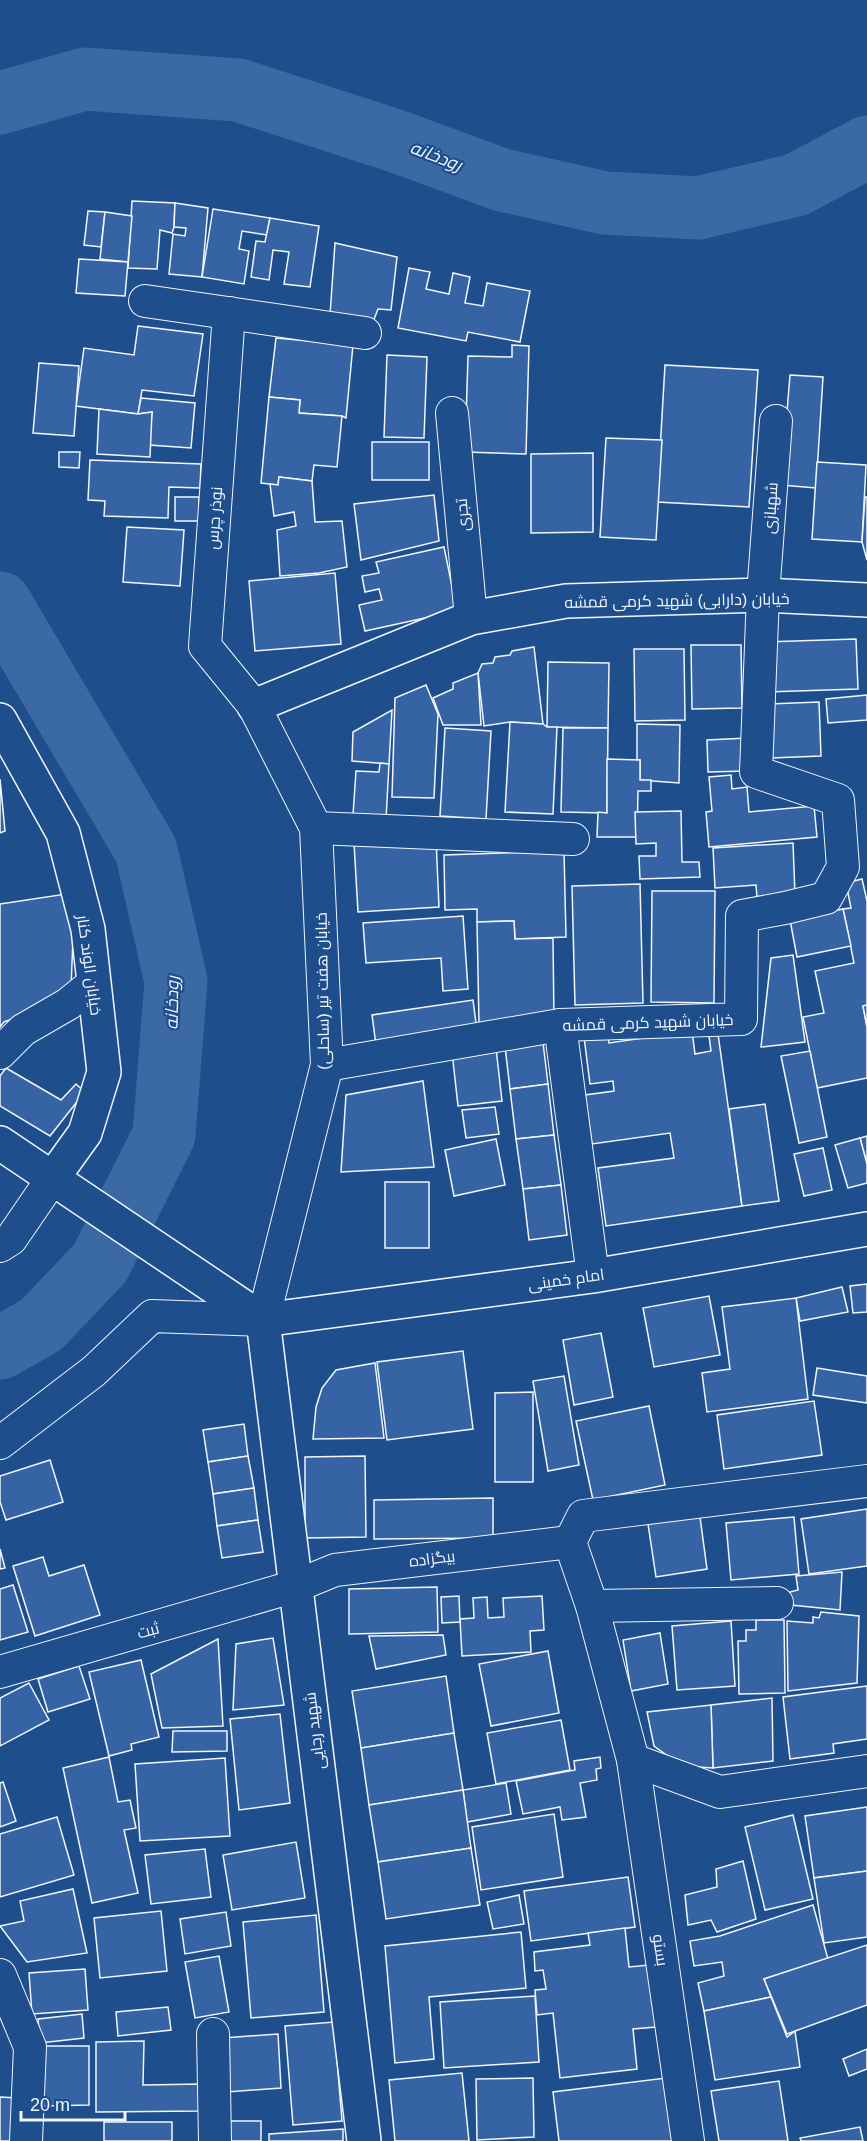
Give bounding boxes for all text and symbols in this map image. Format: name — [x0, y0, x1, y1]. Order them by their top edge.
water label: رودخانه — [407, 137, 466, 175]
street label: شهبازی — [760, 482, 783, 535]
street label: نوذر چرس — [204, 486, 228, 550]
street label: تجری — [453, 497, 474, 532]
street label: خیابان (دارابی) شهید کرمی قمشه — [564, 590, 790, 613]
street label: خیابان هفت تیر (ساحلی) — [313, 912, 334, 1070]
street label: خیابان الوند کنار — [72, 913, 105, 1017]
water label: رودخانه — [162, 975, 182, 1030]
street label: خیابان شهید کرمی قمشه — [562, 1011, 734, 1036]
street label: امام خمینی — [527, 1266, 606, 1296]
street label: بیگزاده — [408, 1547, 456, 1571]
street label: ثبت — [135, 1619, 162, 1643]
street label: شهید رجایی — [301, 1691, 330, 1771]
street label: بستو — [649, 1933, 671, 1967]
scale bar — [21, 2084, 124, 2122]
text: 20 m — [30, 2095, 70, 2115]

